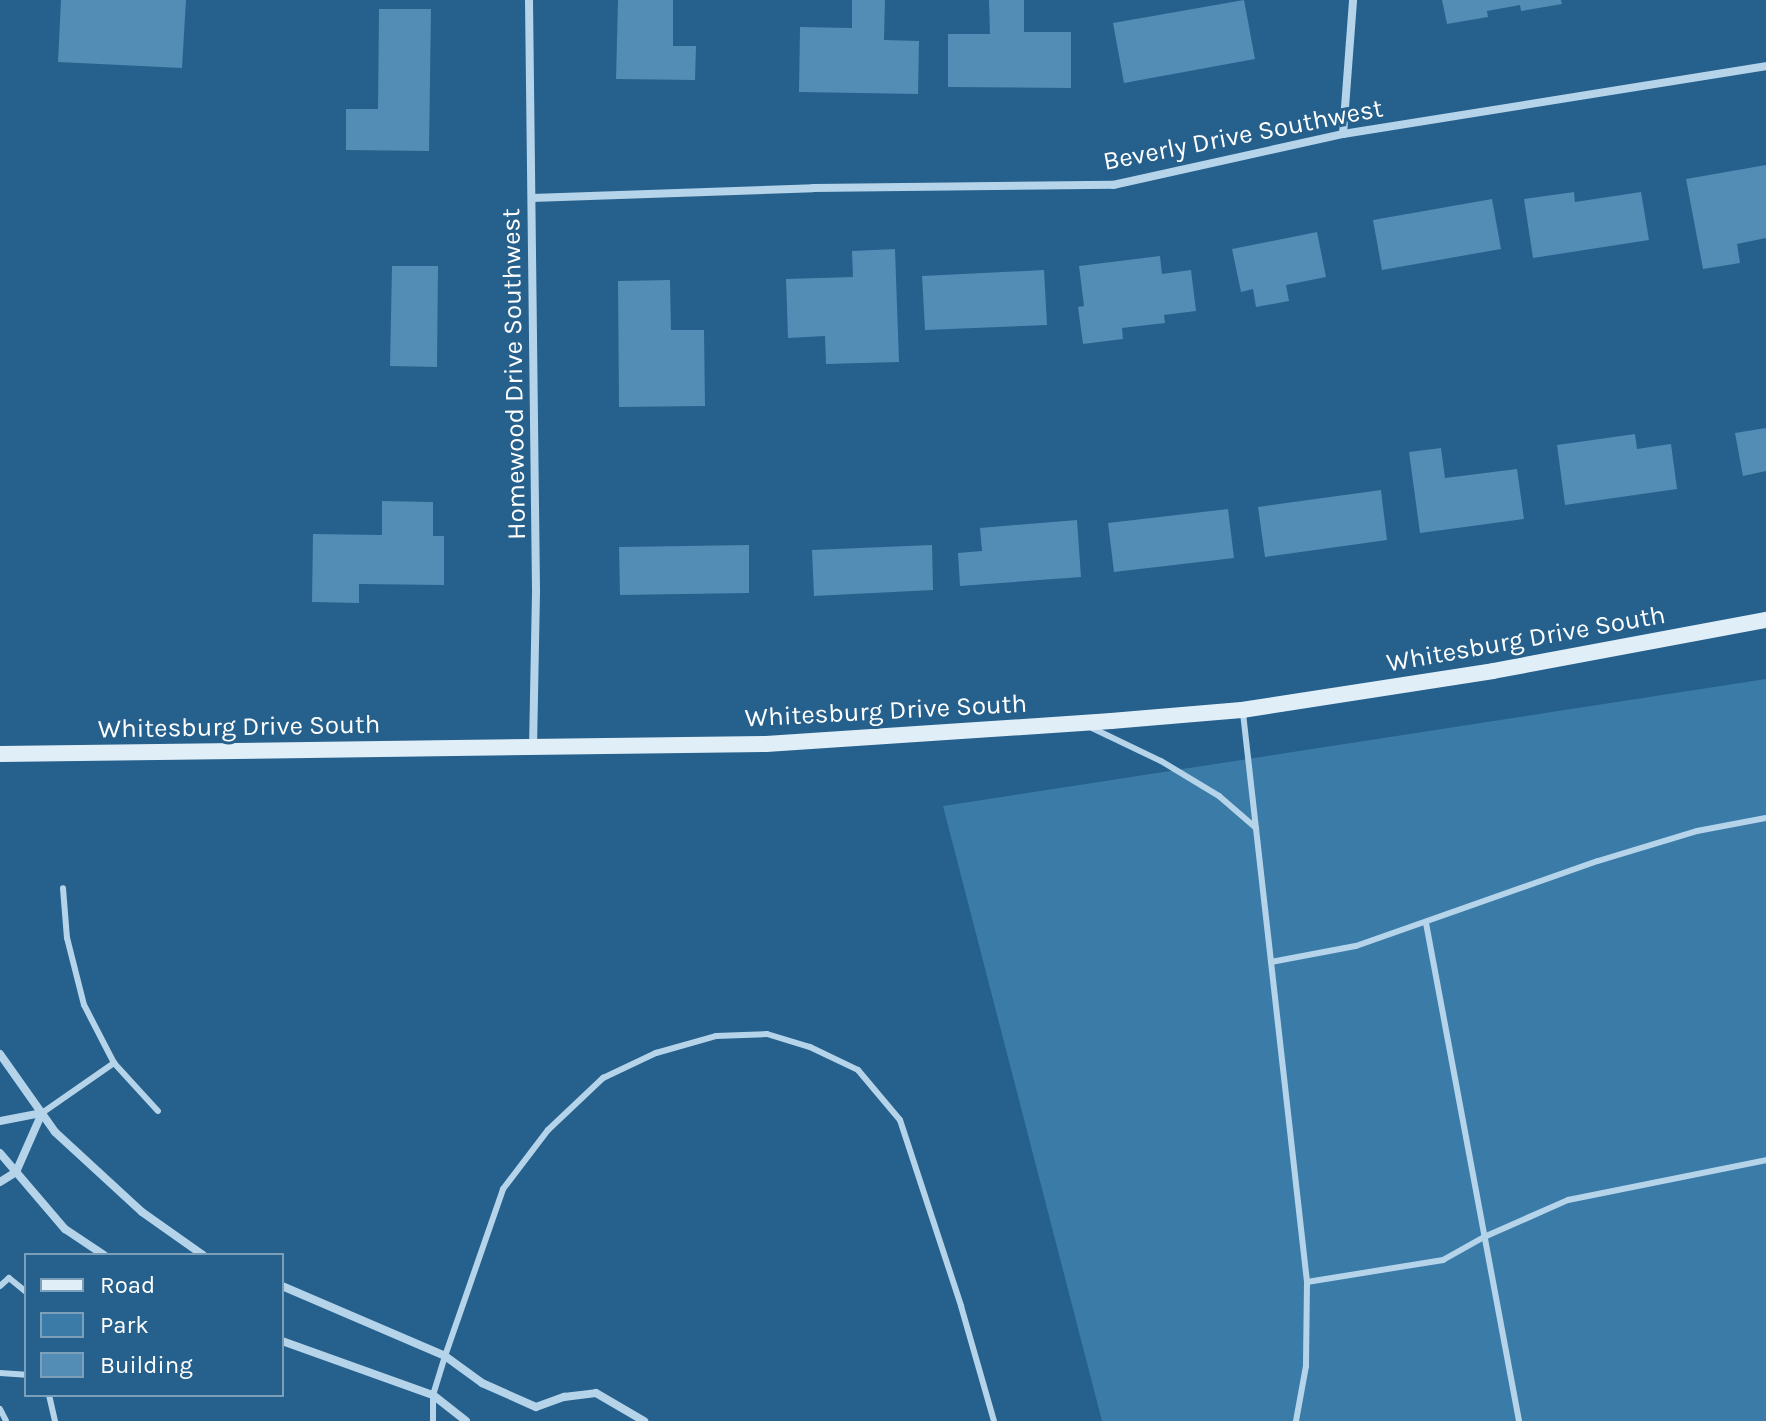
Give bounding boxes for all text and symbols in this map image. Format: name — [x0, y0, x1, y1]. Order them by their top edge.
street label: Beverly Drive Southwest — [1100, 93, 1386, 177]
street label: Homewood Drive Southwest — [496, 208, 532, 540]
street label: Whitesburg Drive South — [1384, 599, 1668, 679]
street label: Whitesburg Drive South — [744, 688, 1028, 734]
street label: Whitesburg Drive South — [98, 709, 380, 745]
legend — [24, 1253, 284, 1397]
text: Road — [100, 1271, 155, 1299]
text: Park — [100, 1311, 149, 1339]
text: Building — [100, 1351, 193, 1379]

